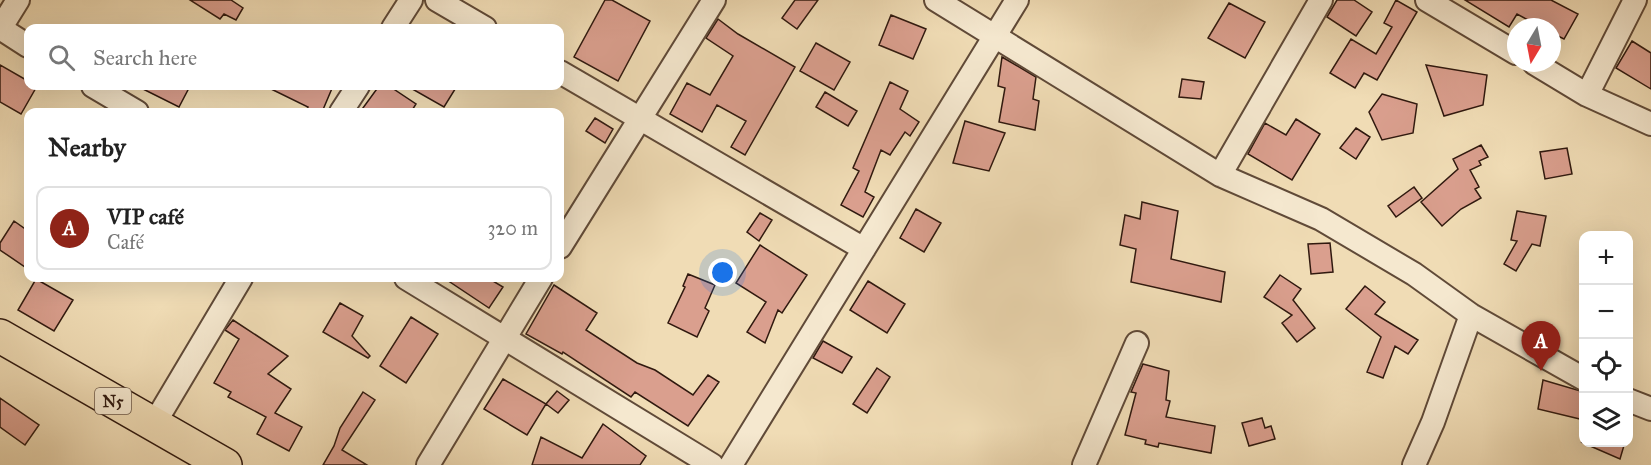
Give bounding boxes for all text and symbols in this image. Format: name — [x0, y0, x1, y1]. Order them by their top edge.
north arrow — [1507, 18, 1561, 72]
search box — [24, 24, 564, 90]
icon: search — [45, 41, 78, 74]
text: Search here — [93, 44, 197, 71]
text: Nearby — [48, 131, 126, 163]
text: VIP café — [107, 203, 184, 230]
text: A — [63, 216, 76, 240]
text: 320 m — [487, 216, 538, 240]
text: Café — [107, 230, 144, 254]
map controls — [1579, 231, 1633, 447]
button: + — [1579, 231, 1633, 285]
your location — [708, 258, 737, 287]
button: − — [1579, 285, 1633, 339]
pin: A — [1522, 322, 1560, 371]
button: locate — [1579, 339, 1633, 393]
road number: N5 — [95, 388, 131, 414]
button: layers — [1579, 393, 1633, 447]

